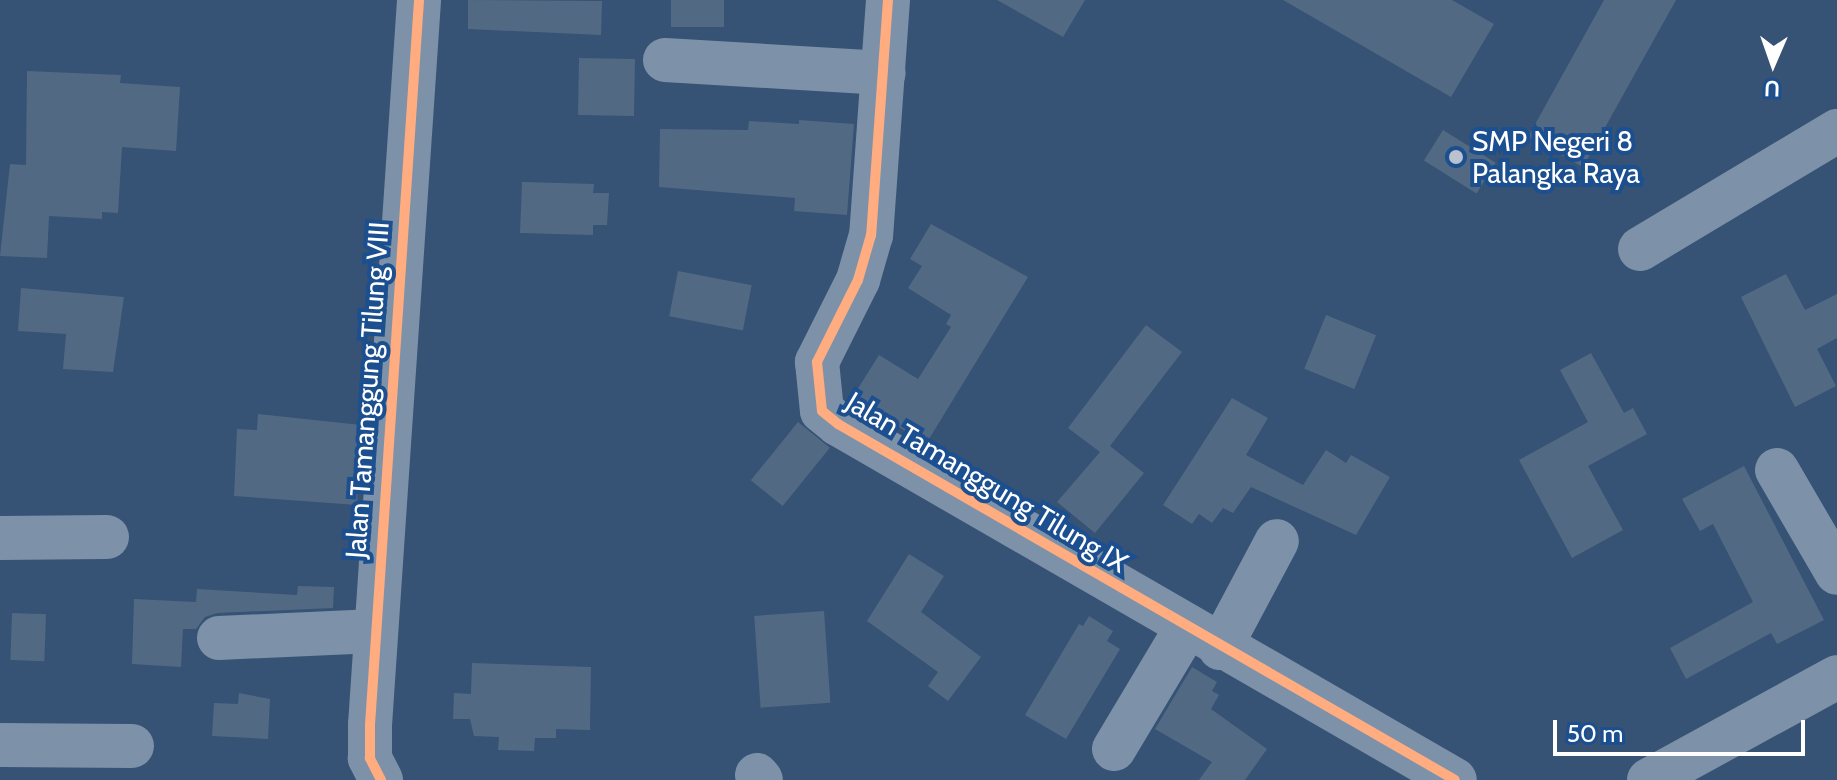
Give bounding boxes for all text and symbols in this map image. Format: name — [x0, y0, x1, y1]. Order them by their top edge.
north arrow — [1733, 24, 1813, 104]
text: U — [1764, 75, 1781, 102]
place label: SMP Negeri 8 Palangka Raya — [1472, 124, 1640, 190]
marker: SMP Negeri 8 Palangka Raya — [1447, 148, 1465, 166]
street label: Jalan Tamanggung Tilung VIII — [338, 221, 396, 559]
street label: Jalan Tamanggung Tilung IX — [840, 385, 1134, 579]
scale bar — [1557, 704, 1809, 754]
text: 50 m — [1567, 719, 1623, 748]

